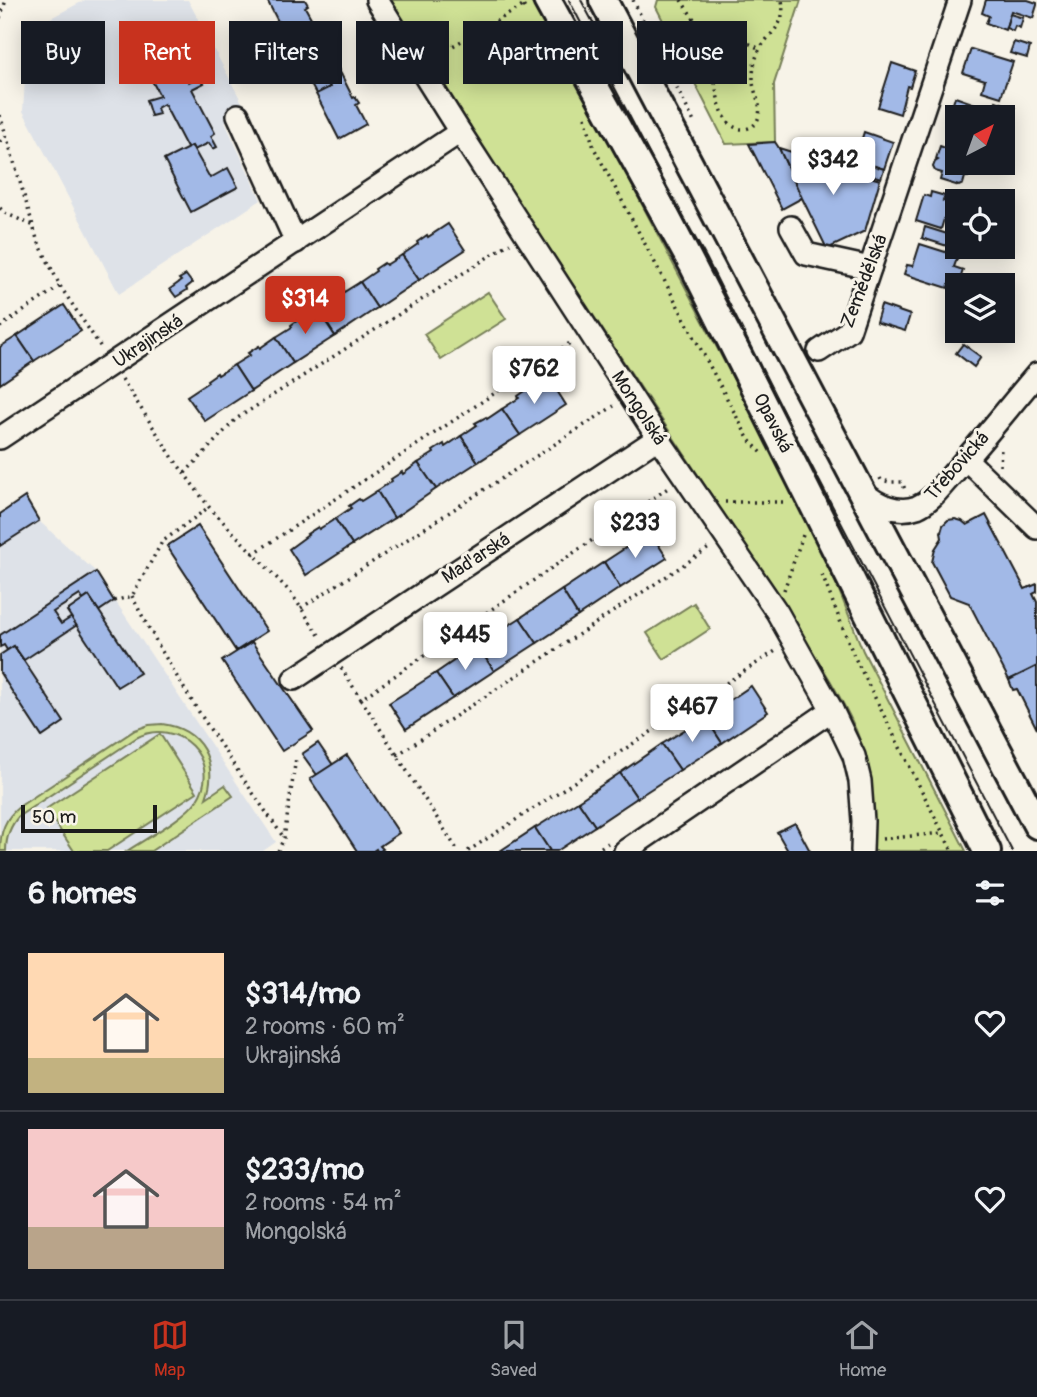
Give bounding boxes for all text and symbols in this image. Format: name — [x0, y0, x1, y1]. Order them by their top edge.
chip: Buy — [21, 21, 105, 84]
chip: Rent — [119, 21, 215, 84]
chip: Filters — [229, 21, 342, 84]
chip: New — [356, 21, 449, 84]
chip: Apartment — [463, 21, 623, 84]
chip: House — [637, 21, 747, 84]
north arrow — [945, 105, 1015, 175]
map controls — [945, 105, 1015, 343]
pin: $342 — [792, 138, 874, 197]
text: $342 — [807, 145, 859, 174]
button: locate — [945, 189, 1015, 259]
street label: Zemědělská — [835, 231, 893, 331]
button: layers — [945, 273, 1015, 343]
pin: $314 — [264, 276, 346, 336]
text: $314 — [281, 284, 329, 313]
street label: Ukrajinská — [108, 309, 188, 373]
pin: $762 — [493, 346, 575, 406]
text: $762 — [509, 354, 559, 383]
street label: Mongolská — [606, 366, 672, 450]
street label: Opavská — [748, 389, 798, 457]
street label: Třebovická — [920, 426, 995, 506]
pin: $233 — [594, 500, 676, 560]
text: $233 — [610, 508, 660, 537]
street label: Maďarská — [437, 527, 515, 589]
pin: $445 — [424, 612, 506, 672]
text: $445 — [439, 620, 491, 649]
pin: $467 — [651, 684, 733, 744]
text: $467 — [666, 692, 718, 721]
scale bar — [21, 802, 158, 834]
text: 50 m — [32, 805, 76, 829]
icon: filters — [971, 874, 1009, 912]
text: 6 homes — [28, 875, 136, 912]
text: $314/mo — [245, 975, 361, 1012]
icon: home — [84, 981, 168, 1065]
icon: heart — [971, 1004, 1009, 1042]
text: 2 rooms · 60 m² — [245, 1012, 405, 1041]
text: Ukrajinská — [245, 1041, 341, 1070]
text: $233/mo — [245, 1151, 364, 1188]
icon: home — [84, 1157, 168, 1241]
icon: heart — [971, 1180, 1009, 1218]
text: 2 rooms · 54 m² — [245, 1188, 402, 1217]
text: Mongolská — [245, 1217, 347, 1246]
tab: Map — [151, 1316, 189, 1382]
tab: Saved — [490, 1316, 537, 1382]
tab: Home — [838, 1316, 886, 1382]

